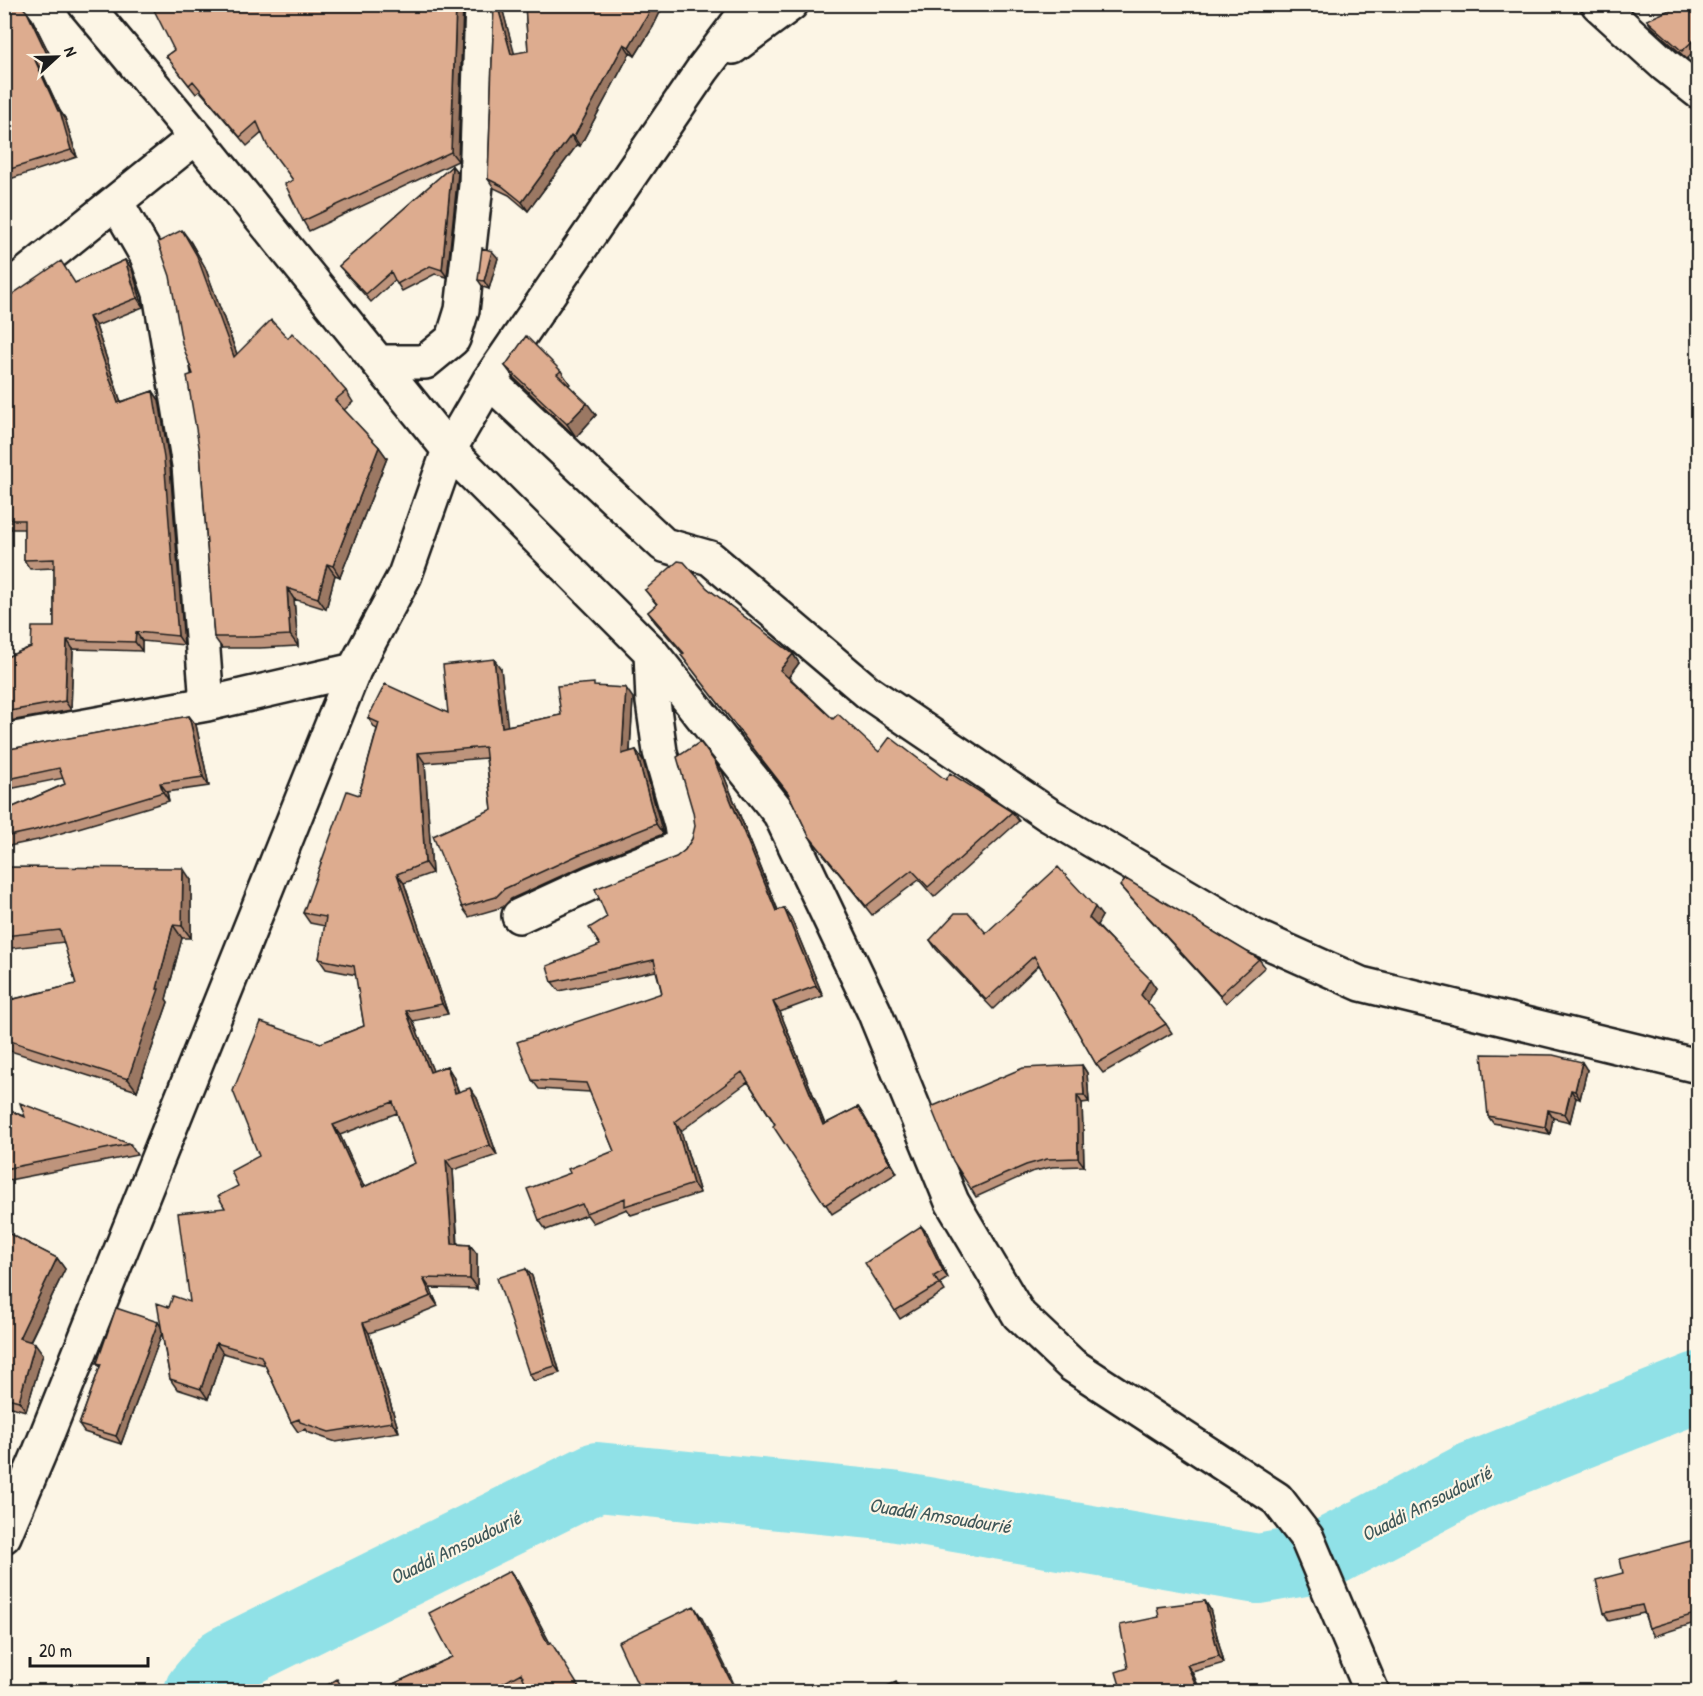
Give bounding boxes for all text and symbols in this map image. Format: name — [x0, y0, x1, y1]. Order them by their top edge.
north arrow — [27, 27, 87, 87]
text: N — [59, 43, 83, 60]
water label: Ouaddi Amsoudourié — [1356, 1458, 1497, 1547]
water label: Ouaddi Amsoudourié — [867, 1490, 1014, 1540]
water label: Ouaddi Amsoudourié — [385, 1503, 526, 1590]
scale bar — [30, 1630, 148, 1668]
text: 20 m — [39, 1638, 72, 1663]

